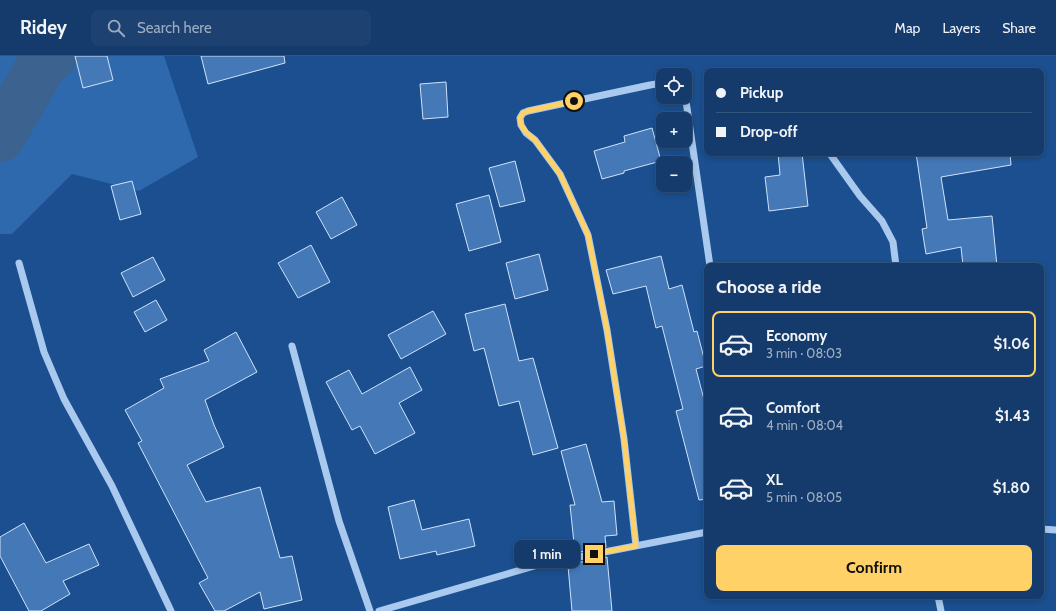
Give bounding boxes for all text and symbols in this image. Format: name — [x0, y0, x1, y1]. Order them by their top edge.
search box — [91, 10, 371, 46]
text: Ridey — [20, 16, 67, 39]
icon: search — [105, 17, 127, 39]
text: Search here — [137, 19, 212, 37]
text: Map — [895, 19, 920, 37]
text: Layers — [942, 19, 980, 37]
text: Share — [1002, 19, 1036, 37]
map controls — [656, 68, 692, 192]
button: locate — [656, 68, 692, 104]
text: Pickup — [740, 84, 783, 102]
route start — [565, 92, 583, 110]
button: + — [656, 112, 692, 148]
text: Drop-off — [740, 123, 798, 141]
button: − — [656, 156, 692, 192]
text: Choose a ride — [716, 276, 821, 298]
icon: car — [718, 326, 754, 362]
text: Economy — [766, 327, 827, 345]
text: $1.06 — [994, 335, 1030, 353]
text: 3 min · 08:03 — [766, 345, 842, 361]
icon: car — [718, 398, 754, 434]
text: Comfort — [766, 399, 820, 417]
text: $1.43 — [995, 407, 1030, 425]
text: 4 min · 08:04 — [766, 417, 843, 433]
icon: car — [718, 470, 754, 506]
text: XL — [766, 471, 783, 489]
text: $1.80 — [993, 479, 1030, 497]
text: 5 min · 08:05 — [766, 489, 842, 505]
callout: 1 min — [514, 540, 580, 568]
route end — [585, 545, 603, 563]
button: Confirm — [716, 545, 1032, 591]
text: 1 min — [532, 546, 562, 562]

